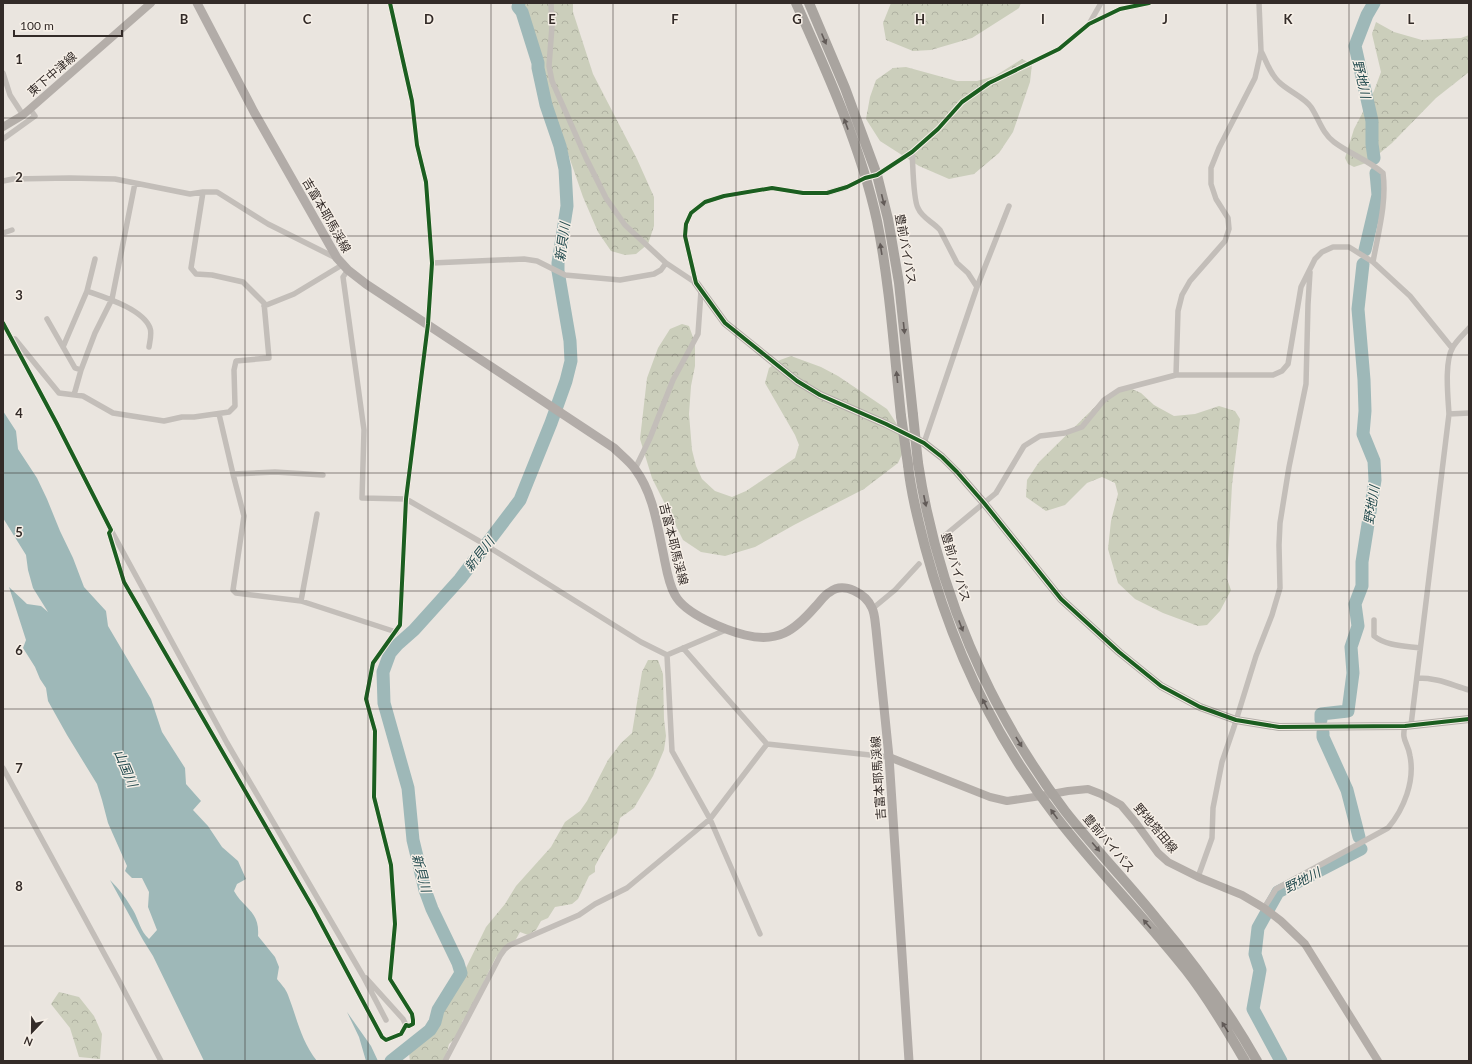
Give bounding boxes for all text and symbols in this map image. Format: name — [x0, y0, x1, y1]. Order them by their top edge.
text: B — [180, 11, 189, 27]
text: C — [303, 11, 312, 27]
text: D — [424, 11, 434, 27]
text: E — [548, 11, 556, 27]
text: F — [671, 11, 679, 27]
text: G — [792, 11, 802, 27]
text: H — [915, 11, 925, 27]
text: I — [1041, 11, 1045, 27]
text: J — [1162, 11, 1168, 27]
text: K — [1284, 11, 1294, 27]
text: L — [1408, 11, 1415, 27]
scale bar — [14, 12, 122, 38]
text: 100 m — [20, 18, 54, 33]
one-way arrow — [821, 33, 827, 44]
street label: 東下中津線 — [24, 49, 80, 99]
text: 1 — [15, 51, 23, 67]
water label: 野地川 — [1350, 58, 1375, 102]
one-way arrow — [843, 117, 849, 129]
text: 2 — [15, 169, 23, 185]
street label: 吉富本耶馬渓線 — [300, 175, 354, 255]
one-way arrow — [880, 194, 886, 206]
street label: 豊前バイパス — [892, 212, 920, 286]
water label: 新貝川 — [551, 220, 573, 262]
one-way arrow — [878, 242, 884, 255]
text: 3 — [15, 287, 23, 303]
one-way arrow — [901, 322, 907, 334]
one-way arrow — [894, 371, 900, 384]
text: 4 — [15, 405, 23, 421]
water label: 野地川 — [1360, 483, 1382, 526]
one-way arrow — [922, 495, 928, 507]
street label: 吉富本耶馬渓線 — [657, 501, 691, 587]
text: 5 — [15, 524, 23, 540]
street label: 豊前バイパス — [938, 530, 974, 604]
water label: 新貝川 — [461, 532, 499, 574]
one-way arrow — [958, 620, 964, 632]
text: 6 — [15, 642, 23, 658]
one-way arrow — [982, 698, 988, 710]
street label: 吉富本耶馬渓線 — [868, 736, 888, 820]
one-way arrow — [1015, 736, 1022, 748]
water label: 山国川 — [111, 747, 142, 791]
text: 7 — [15, 760, 23, 776]
street label: 野地塔田線 — [1131, 800, 1181, 856]
one-way arrow — [1050, 808, 1058, 819]
street label: 豊前バイパス — [1080, 811, 1138, 875]
one-way arrow — [1091, 841, 1100, 852]
water label: 新貝川 — [409, 852, 435, 896]
water label: 野地川 — [1281, 863, 1325, 896]
text: 8 — [15, 878, 23, 894]
one-way arrow — [1142, 918, 1151, 929]
north arrow — [12, 1012, 52, 1052]
one-way arrow — [1221, 1022, 1229, 1032]
text: N — [22, 1034, 34, 1049]

